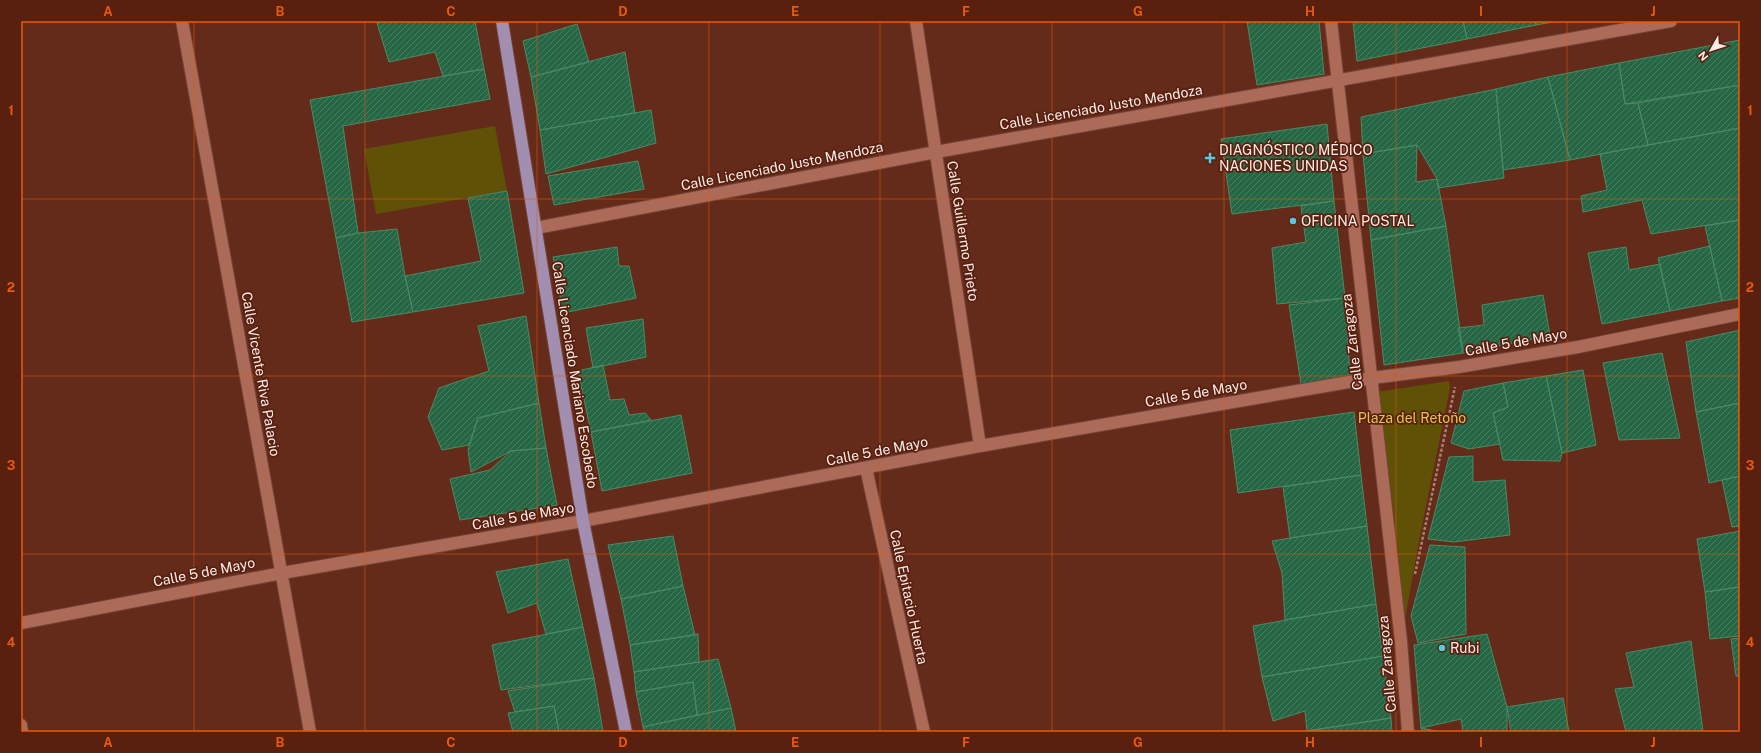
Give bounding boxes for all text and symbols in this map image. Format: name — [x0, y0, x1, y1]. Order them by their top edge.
text: A — [103, 4, 113, 19]
text: B — [276, 4, 285, 19]
text: C — [446, 4, 456, 19]
text: D — [618, 4, 628, 19]
text: E — [791, 4, 799, 19]
text: F — [962, 4, 970, 19]
text: G — [1133, 4, 1143, 19]
text: H — [1305, 4, 1315, 19]
text: I — [1479, 4, 1483, 19]
text: J — [1650, 4, 1656, 19]
north arrow — [1691, 30, 1731, 70]
text: N — [1696, 49, 1711, 63]
street label: Calle Licenciado Justo Mendoza — [998, 81, 1204, 133]
text: 1 — [8, 103, 14, 118]
text: 1 — [1747, 103, 1753, 118]
street label: Calle Licenciado Justo Mendoza — [679, 139, 885, 193]
place label: DIAGNÓSTICO MÉDICO NACIONES UNIDAS — [1219, 140, 1373, 174]
marker: DIAGNÓSTICO MÉDICO NACIONES UNIDAS — [1204, 152, 1216, 164]
street label: Calle Guillermo Prieto — [944, 160, 982, 302]
place label: OFICINA POSTAL — [1301, 213, 1415, 229]
marker: OFICINA POSTAL — [1288, 216, 1298, 226]
street label: Calle Licenciado Mariano Escobedo — [549, 260, 601, 490]
text: 2 — [7, 280, 15, 295]
text: 2 — [1746, 280, 1754, 295]
street label: Calle Vicente Riva Palacio — [239, 290, 283, 458]
street label: Calle Zaragoza — [1338, 293, 1366, 391]
street label: Calle 5 de Mayo — [1464, 325, 1568, 359]
street label: Calle 5 de Mayo — [1144, 376, 1248, 410]
park label: Plaza del Retoño — [1358, 410, 1466, 426]
street label: Calle 5 de Mayo — [825, 433, 929, 469]
text: 3 — [7, 458, 16, 473]
text: 3 — [1746, 458, 1755, 473]
street label: Calle 5 de Mayo — [471, 499, 575, 533]
street label: Calle Epitacio Huerta — [887, 528, 931, 666]
street label: Calle 5 de Mayo — [152, 554, 256, 590]
street label: Calle Zaragoza — [1375, 615, 1399, 713]
text: 4 — [7, 635, 16, 650]
text: 4 — [1746, 635, 1755, 650]
place label: Rubi — [1450, 640, 1479, 656]
marker: Rubi — [1437, 643, 1447, 653]
text: A — [103, 735, 113, 750]
text: B — [276, 735, 285, 750]
text: C — [446, 735, 456, 750]
text: D — [618, 735, 628, 750]
text: E — [791, 735, 799, 750]
text: F — [962, 735, 970, 750]
text: G — [1133, 735, 1143, 750]
text: H — [1305, 735, 1315, 750]
text: I — [1479, 735, 1483, 750]
text: J — [1650, 735, 1656, 750]

